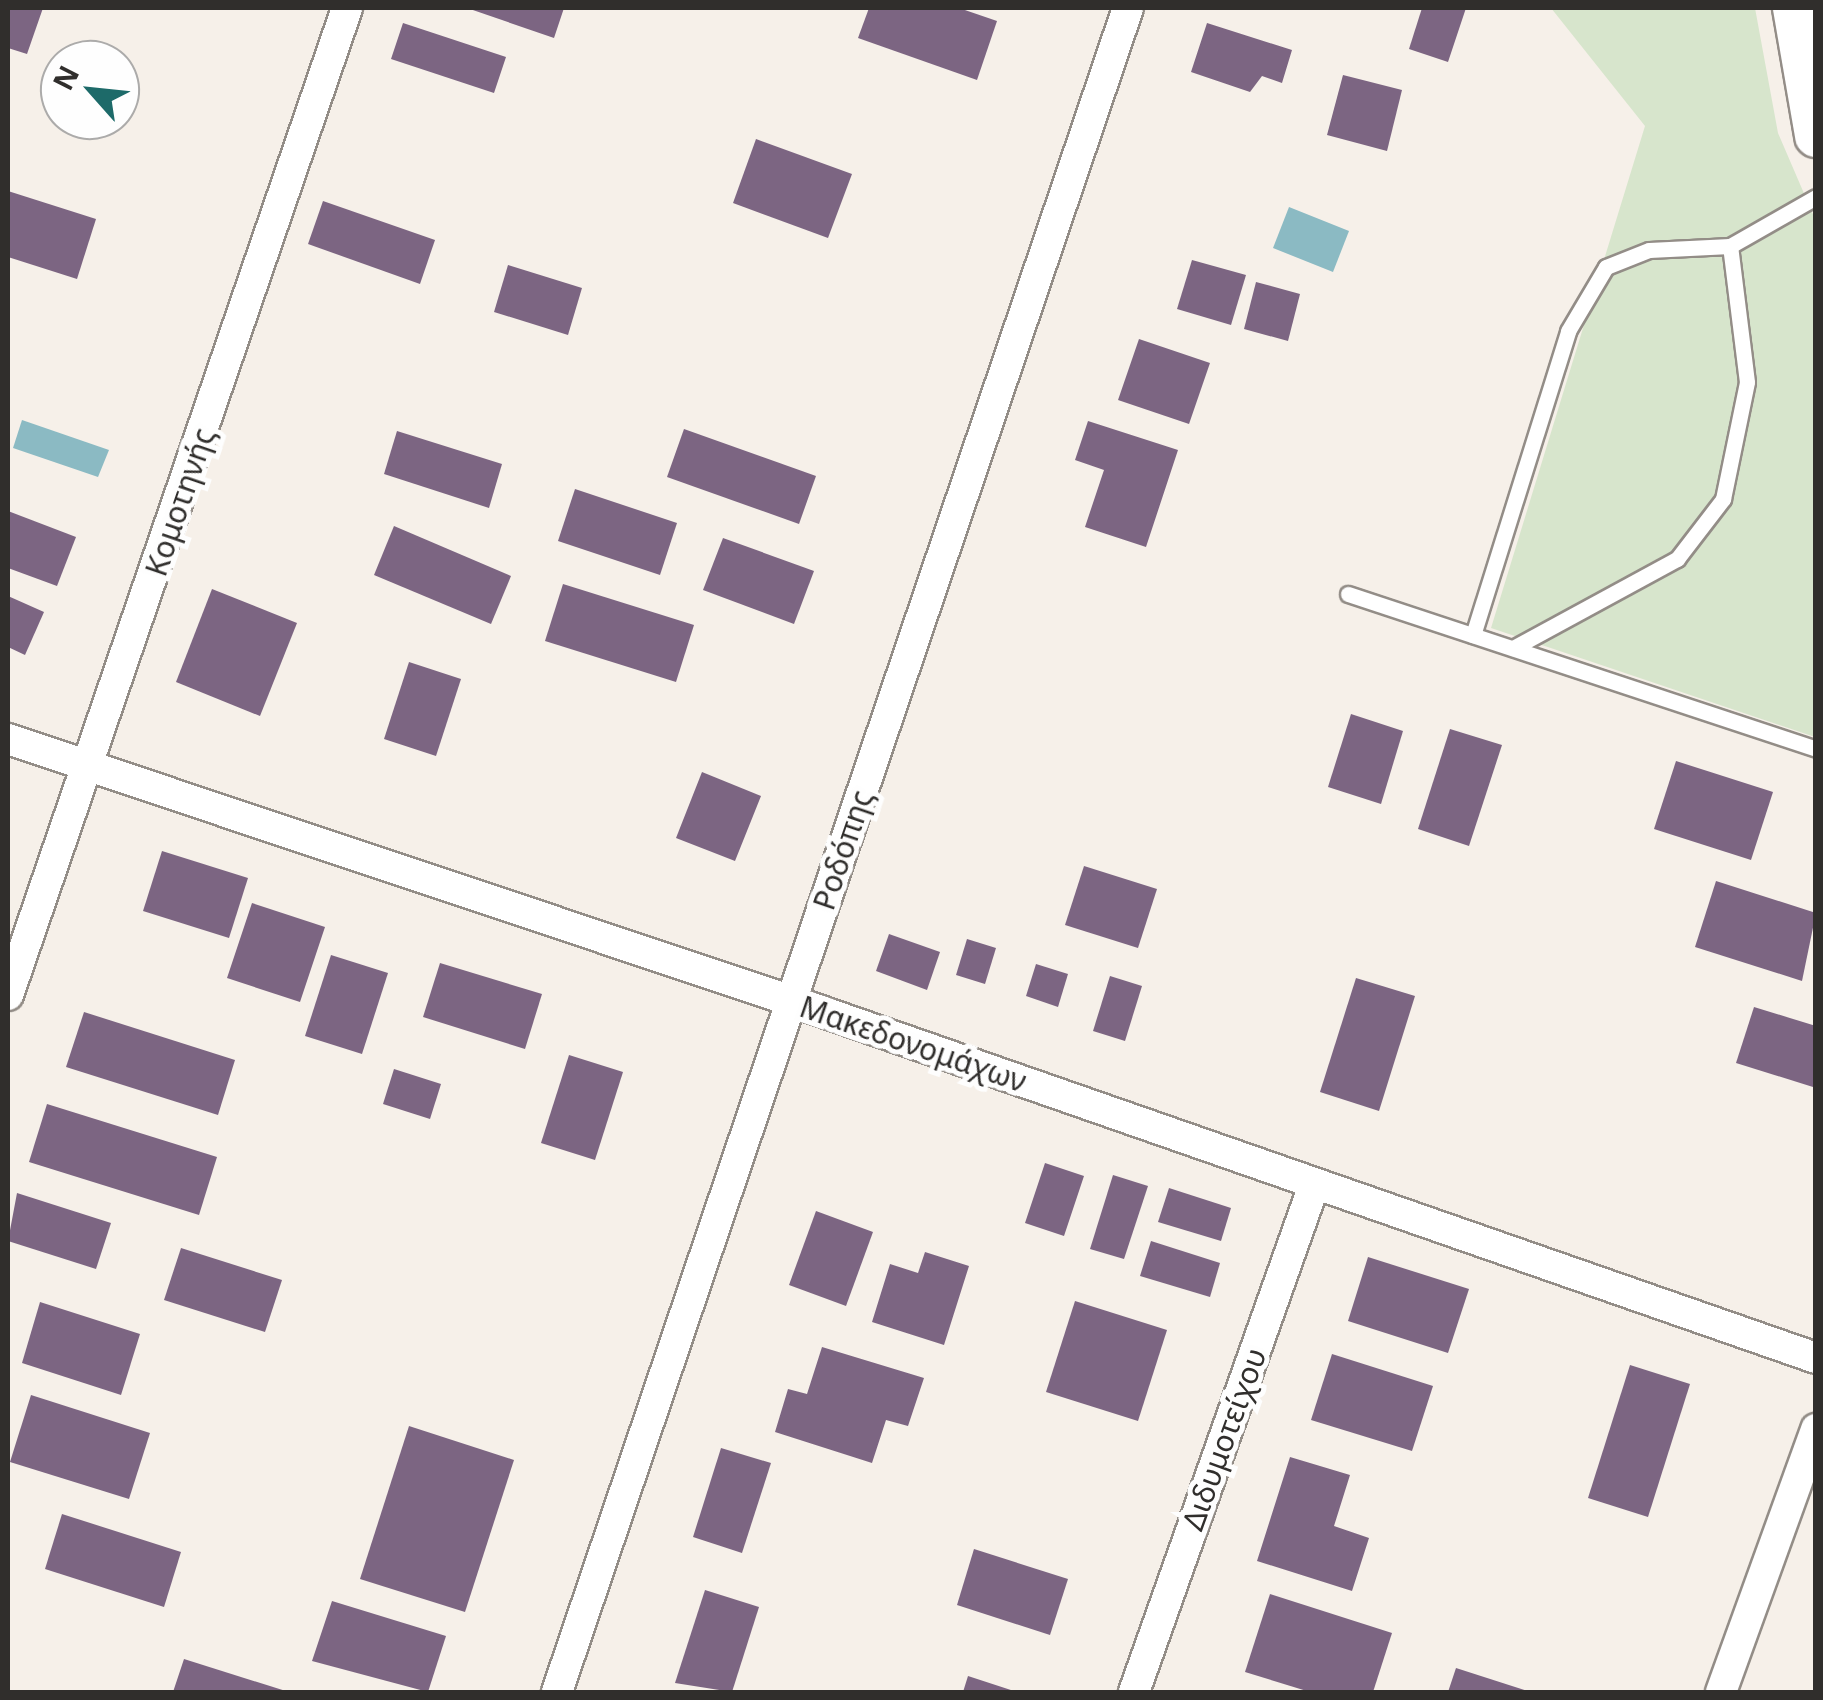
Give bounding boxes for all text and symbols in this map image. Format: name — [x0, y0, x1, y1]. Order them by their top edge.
north arrow — [40, 40, 140, 140]
text: N — [43, 59, 87, 96]
street label: Κομοτηνής — [138, 423, 222, 581]
street label: Ροδόπης — [806, 785, 880, 915]
street label: Μακεδονομάχων — [795, 988, 1031, 1100]
street label: Διδυμοτείχου — [1174, 1343, 1274, 1535]

